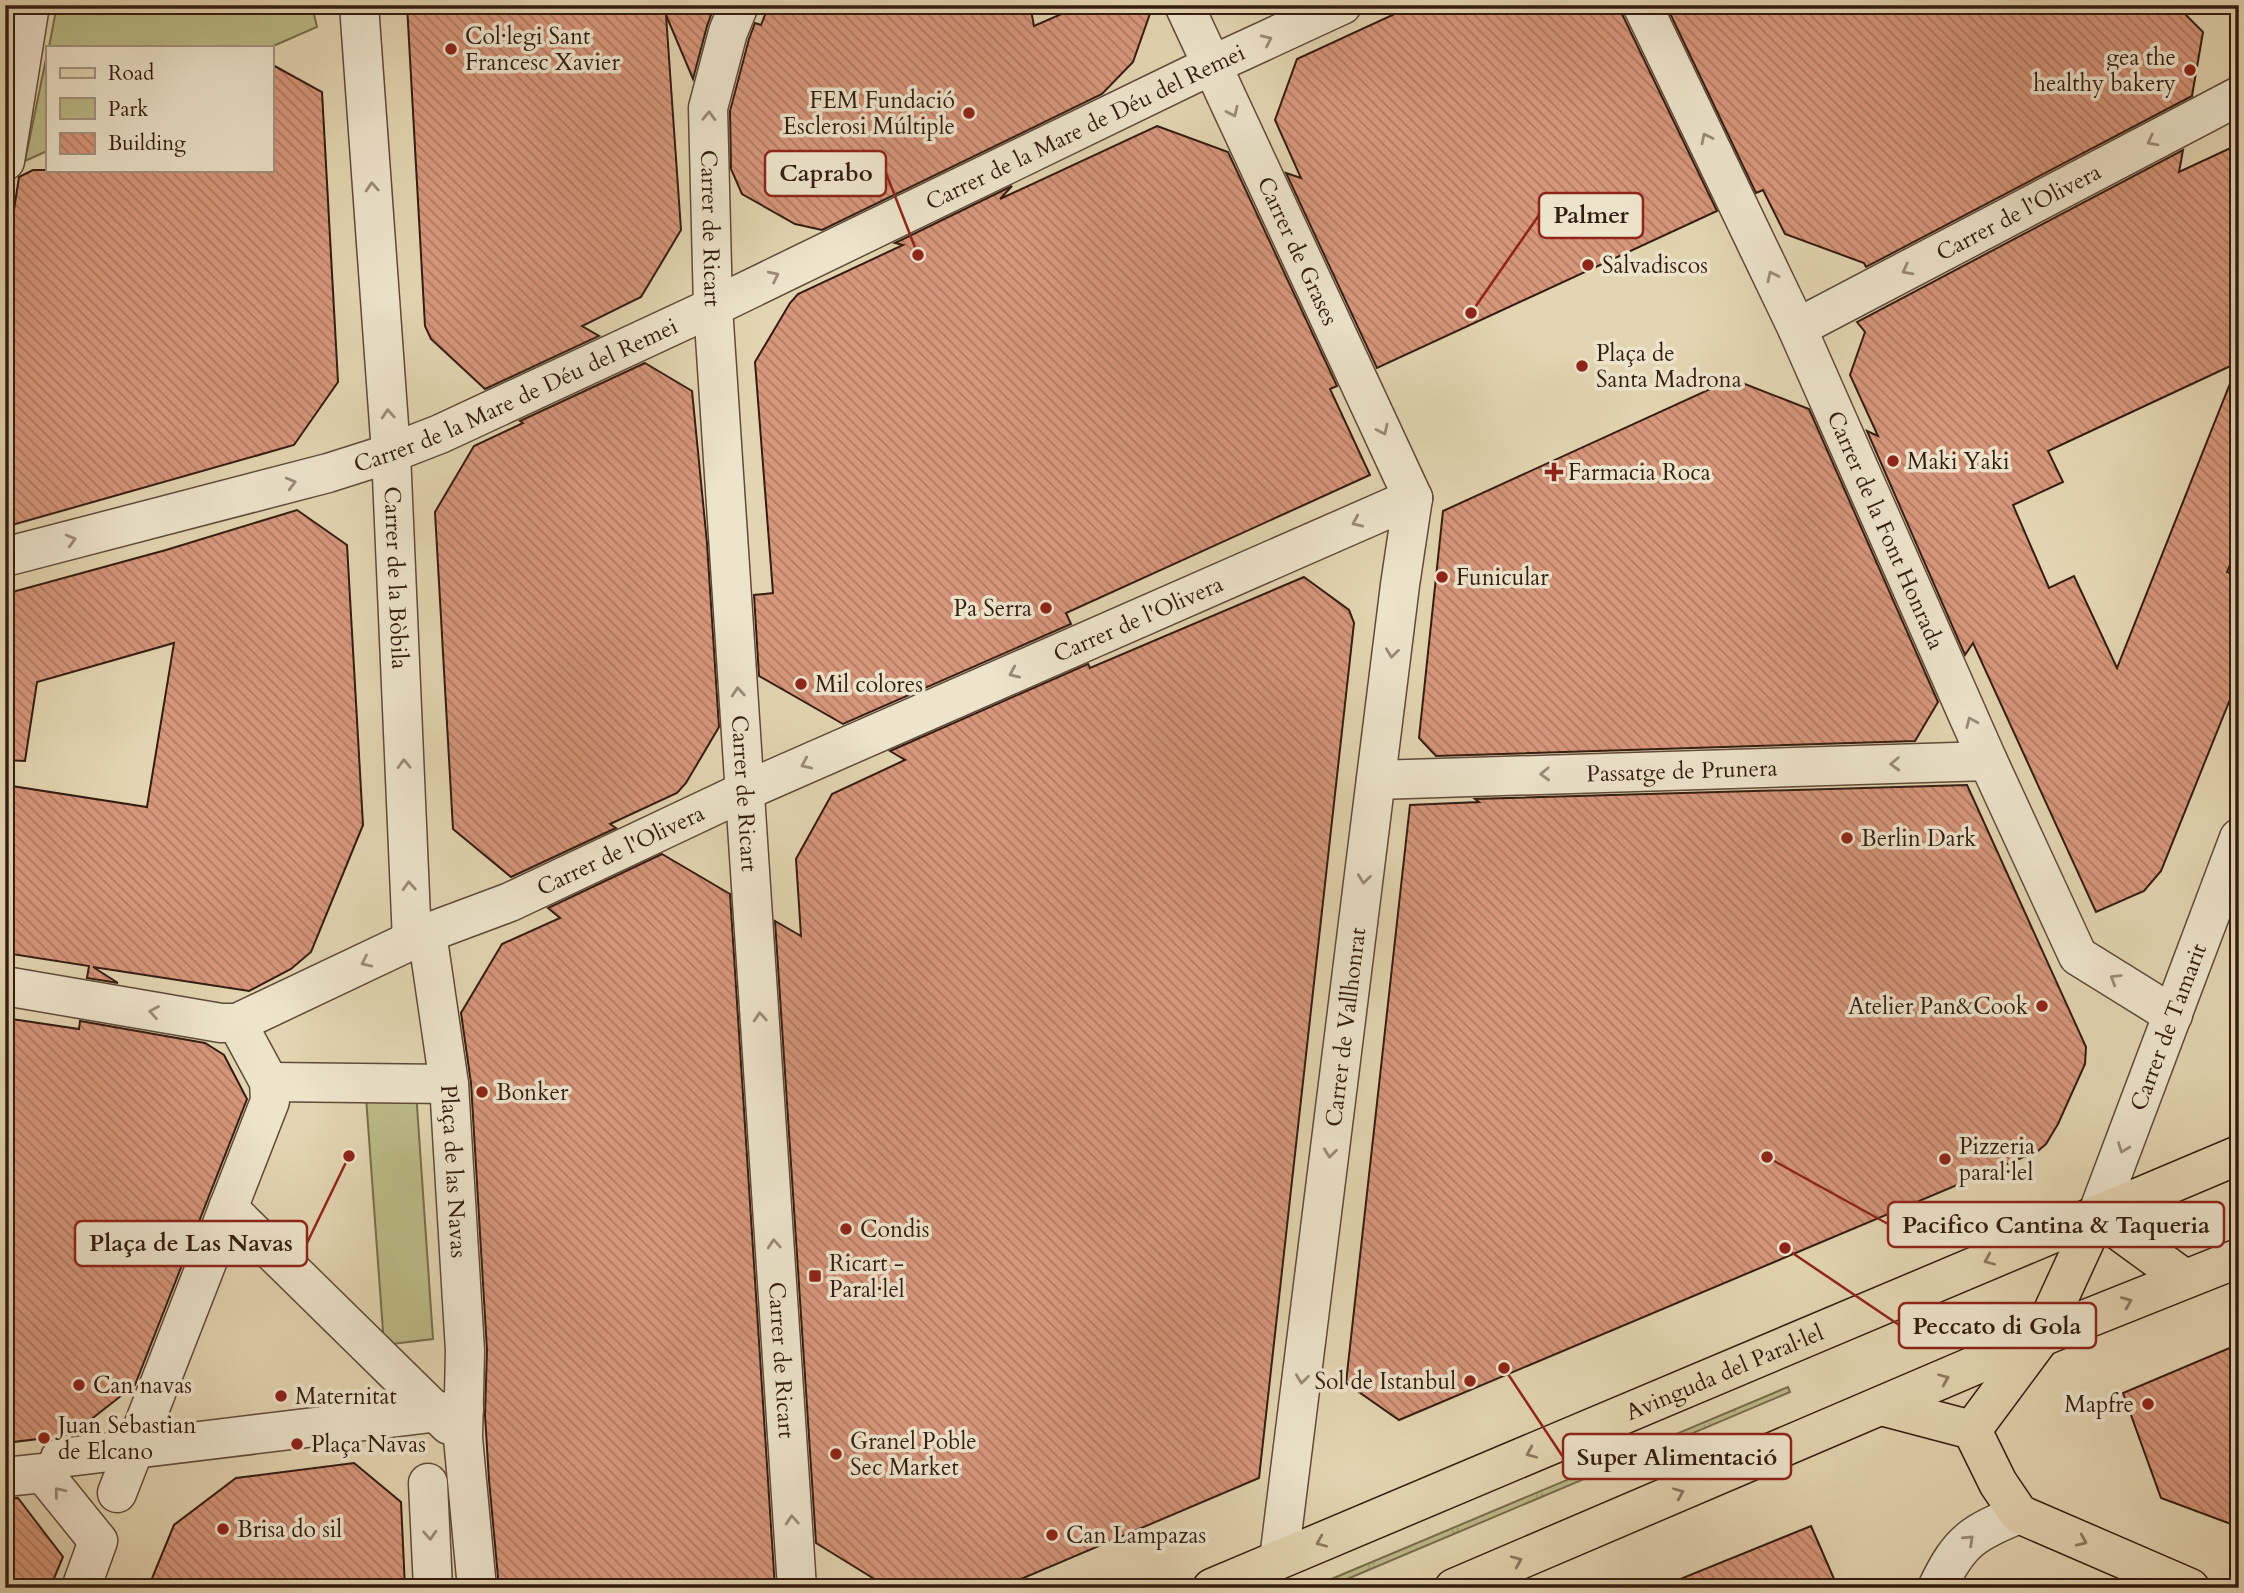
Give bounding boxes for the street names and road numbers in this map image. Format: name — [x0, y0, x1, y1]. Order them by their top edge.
street label: Carrer de la Mare de Déu del Remei — [920, 37, 1250, 218]
street label: Carrer de Ricart — [693, 149, 728, 307]
street label: Carrer de l'Olivera — [1931, 156, 2106, 268]
street label: Carrer de Grases — [1250, 172, 1346, 330]
street label: Carrer de la Mare de Déu del Remei — [350, 311, 683, 480]
street label: Carrer de la Font Honrada — [1819, 406, 1952, 654]
street label: Carrer de la Bòbila — [376, 486, 415, 670]
street label: Carrer de l'Olivera — [1049, 568, 1228, 670]
street label: Carrer de Ricart — [724, 714, 765, 872]
street label: Passatge de Prunera — [1586, 753, 1778, 789]
street label: Carrer de l'Olivera — [532, 797, 709, 903]
street label: Carrer de Vallhonrat — [1318, 926, 1373, 1129]
street label: Carrer de Tamarit — [2123, 939, 2214, 1115]
street label: Plaça de las Navas — [433, 1084, 474, 1259]
street label: Carrer de Ricart — [761, 1281, 802, 1439]
street label: Avinguda del Paral·lel — [1621, 1317, 1828, 1428]

